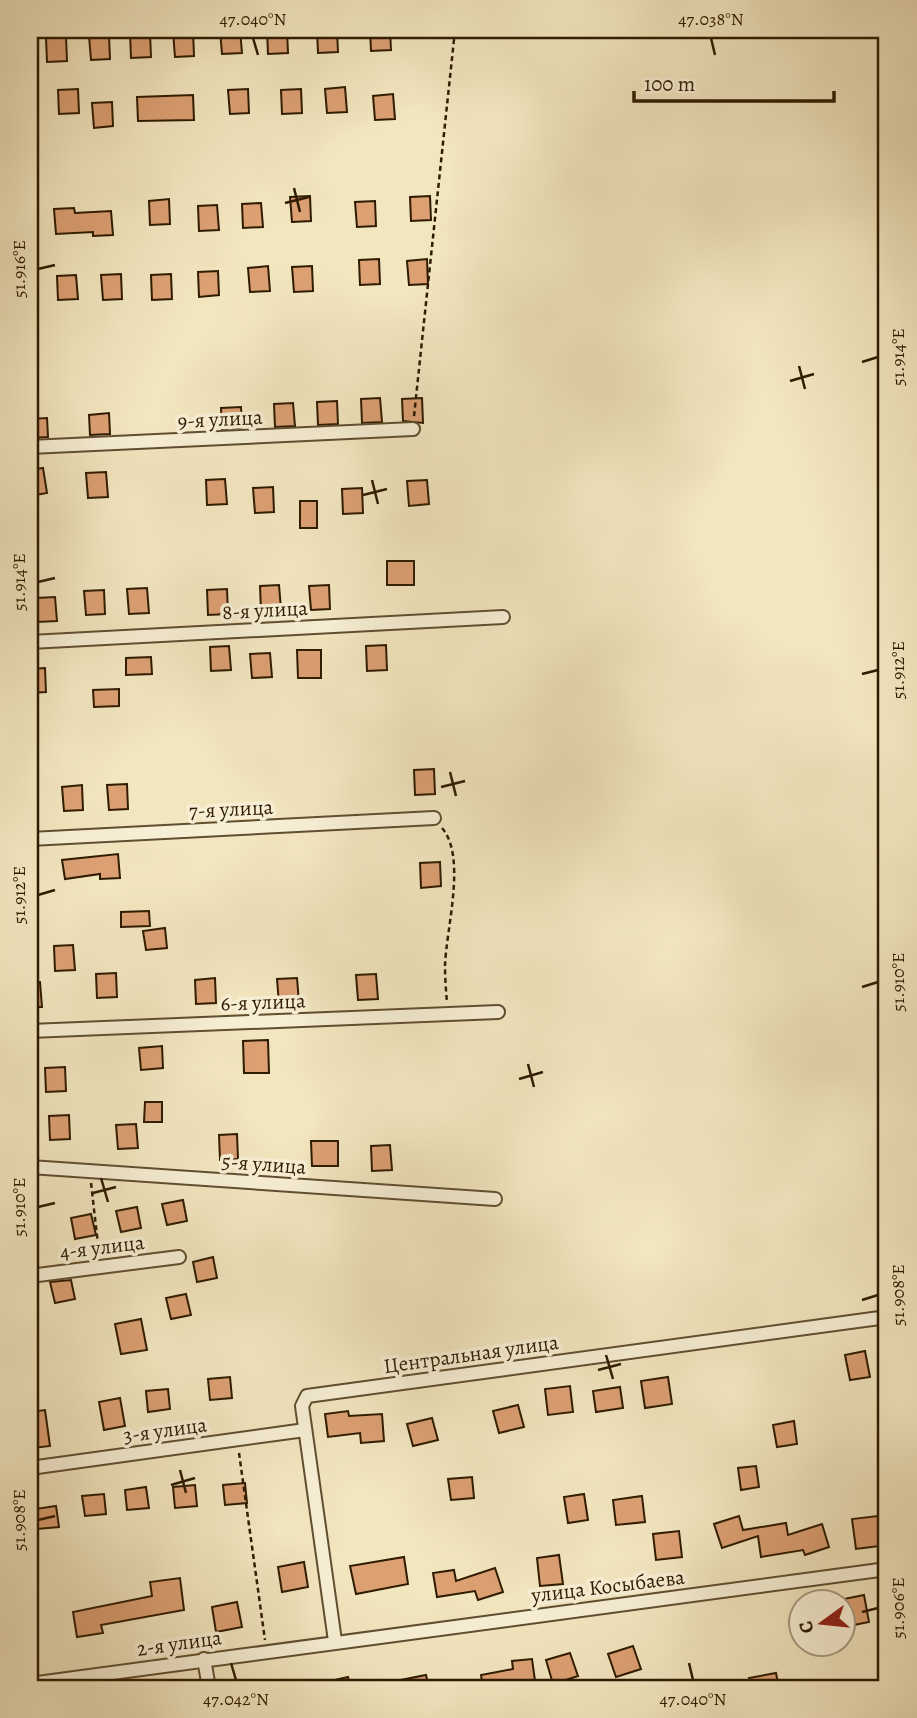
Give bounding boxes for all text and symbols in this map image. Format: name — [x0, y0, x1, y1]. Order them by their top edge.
text: 47.040°N — [220, 7, 287, 31]
text: 47.038°N — [678, 7, 744, 31]
scale bar — [634, 60, 833, 104]
text: 100 m — [644, 70, 695, 98]
text: 51.916°E — [7, 240, 31, 298]
text: 51.914°E — [886, 328, 910, 386]
street label: 9-я улица — [177, 403, 264, 435]
text: 51.914°E — [7, 553, 31, 611]
street label: 8-я улица — [221, 594, 309, 626]
text: 51.912°E — [886, 641, 910, 699]
street label: 7-я улица — [188, 793, 274, 825]
text: 51.912°E — [7, 866, 31, 924]
text: 51.910°E — [886, 952, 910, 1012]
street label: 6-я улица — [220, 987, 306, 1017]
street label: 5-я улица — [221, 1147, 307, 1181]
text: 51.910°E — [7, 1177, 31, 1237]
street label: 4-я улица — [58, 1228, 146, 1266]
text: 51.908°E — [886, 1264, 910, 1326]
street label: Центральная улица — [382, 1328, 561, 1380]
street label: 3-я улица — [121, 1410, 209, 1450]
text: 51.908°E — [7, 1489, 31, 1551]
street label: улица Косыбаева — [529, 1563, 687, 1609]
text: 51.906°E — [886, 1577, 910, 1639]
north arrow — [788, 1588, 858, 1658]
text: С — [792, 1618, 821, 1636]
street label: 2-я улица — [135, 1623, 224, 1663]
text: 47.042°N — [203, 1687, 269, 1711]
text: 47.040°N — [660, 1687, 727, 1711]

